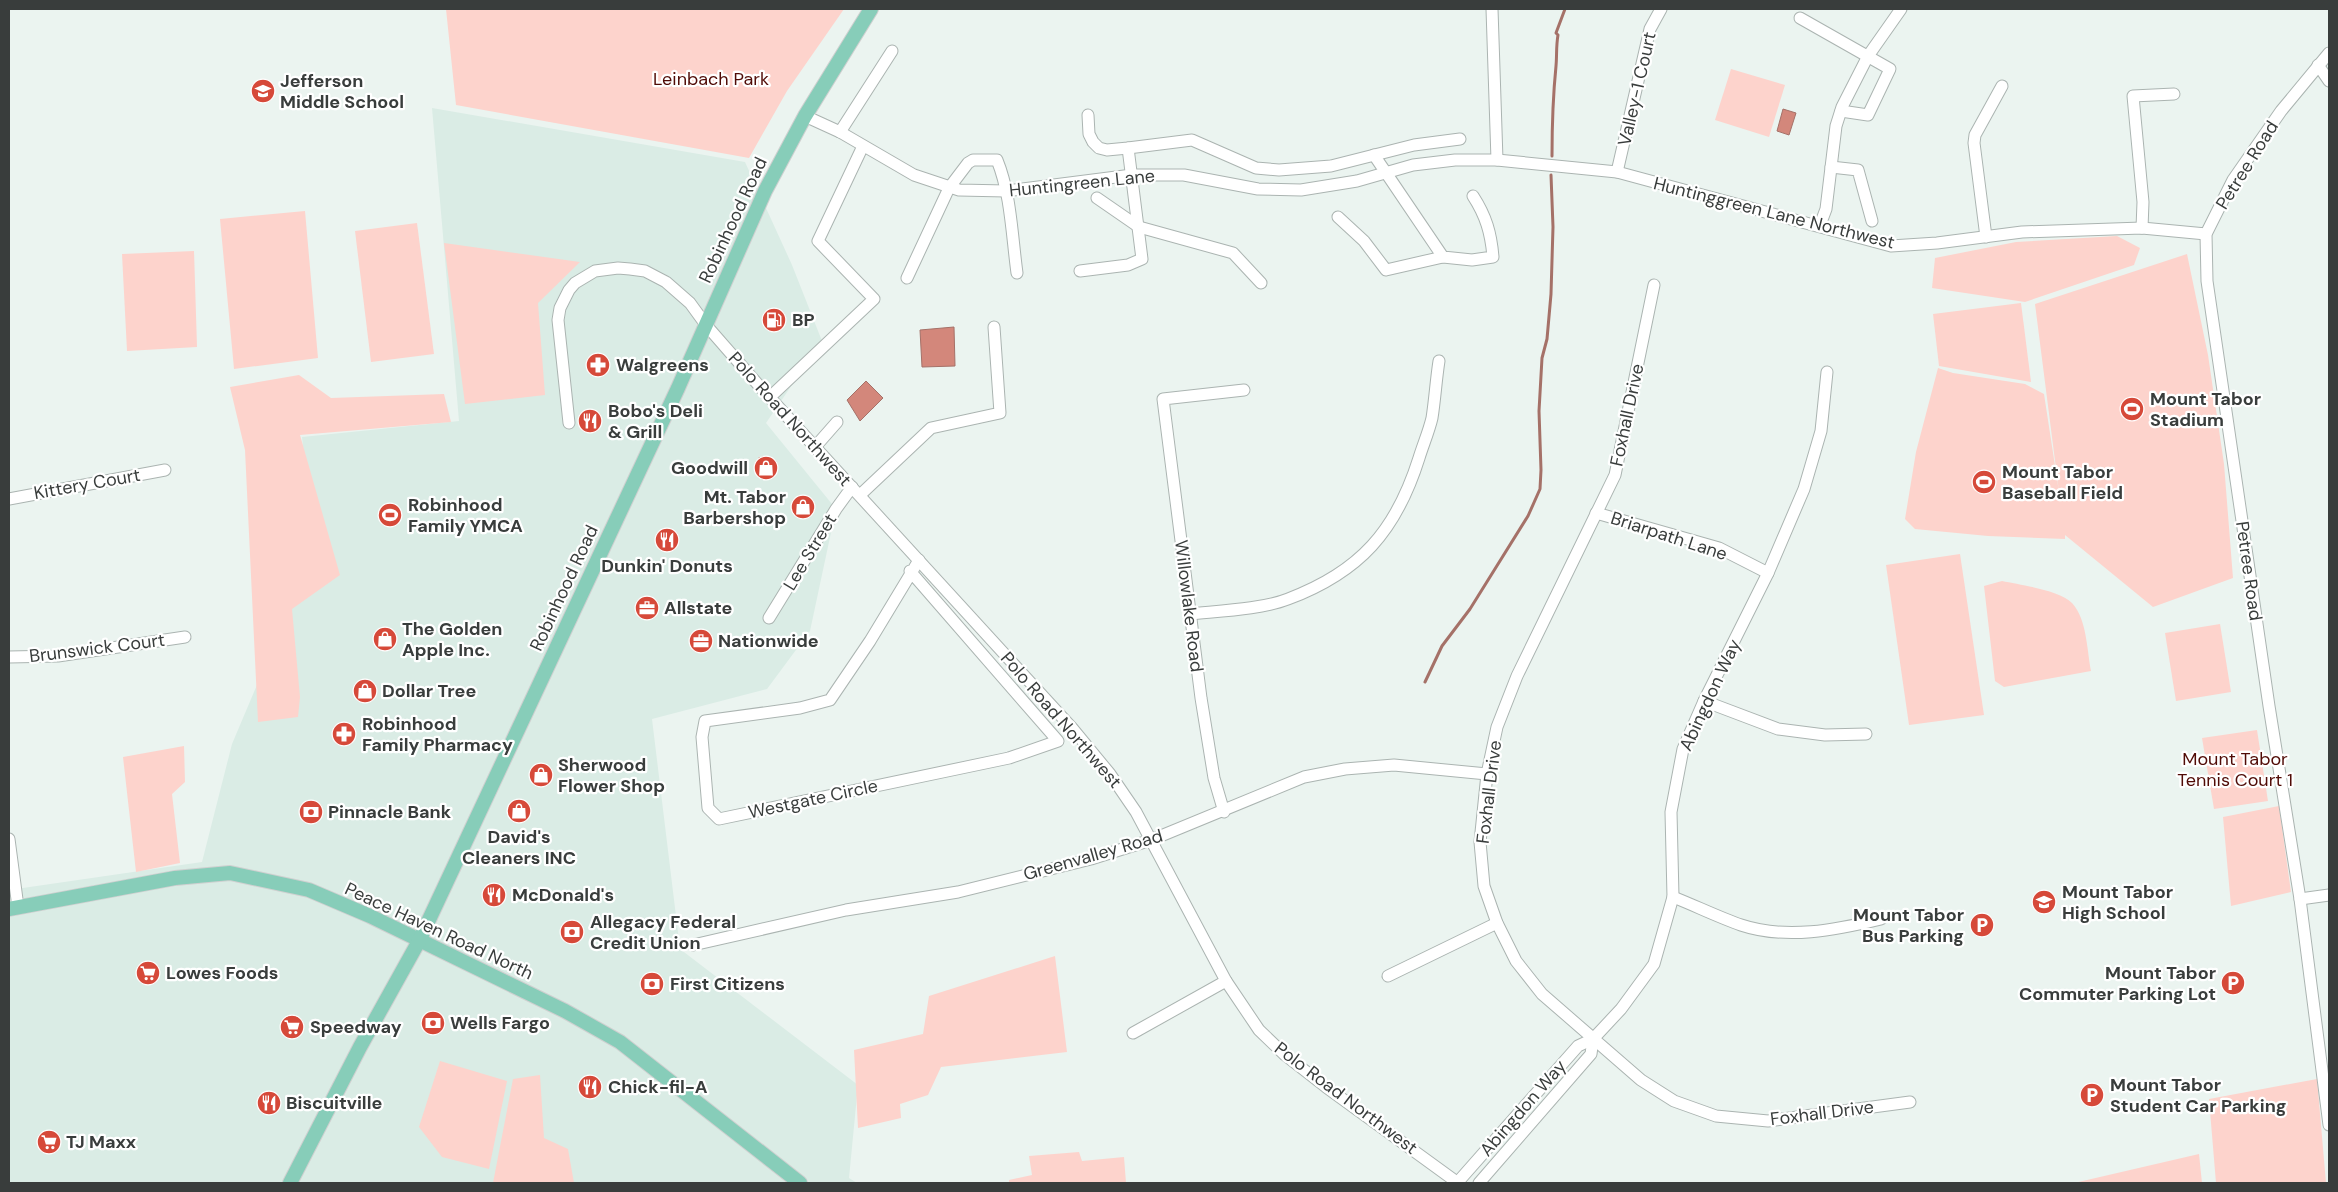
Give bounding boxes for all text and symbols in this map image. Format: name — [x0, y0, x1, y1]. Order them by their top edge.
street label: Valley-1 Court — [1612, 30, 1662, 148]
park label: Leinbach Park — [653, 67, 769, 91]
place label: Jefferson Middle School — [280, 69, 404, 114]
school or university icon: Jefferson Middle School — [250, 78, 276, 104]
street label: Petree Road — [2210, 116, 2284, 214]
street label: Robinhood Road — [693, 153, 773, 287]
street label: Huntingreen Lane — [1008, 163, 1156, 203]
street label: Huntinggreen Lane Northwest — [1651, 171, 1897, 255]
fuel station icon: BP — [761, 307, 787, 333]
place label: BP — [792, 308, 815, 332]
street label: Polo Road Northwest — [723, 347, 857, 491]
pharmacy icon: Walgreens — [585, 352, 611, 378]
place label: Walgreens — [616, 353, 709, 377]
street label: Foxhall Drive — [1604, 362, 1650, 468]
place label: Mount Tabor Stadium — [2150, 387, 2261, 432]
sports icon: Mount Tabor Stadium — [2119, 396, 2145, 422]
place label: Bobo's Deli & Grill — [608, 399, 703, 444]
restaurant icon: Bobo's Deli & Grill — [577, 408, 603, 434]
shop icon: Goodwill — [753, 455, 779, 481]
place label: Goodwill — [671, 456, 748, 480]
place label: Mount Tabor Baseball Field — [2002, 460, 2123, 505]
street label: Kittery Court — [32, 463, 142, 505]
sports icon: Mount Tabor Baseball Field — [1971, 469, 1997, 495]
place label: Mt. Tabor Barbershop — [683, 485, 786, 530]
place label: Robinhood Family YMCA — [408, 493, 523, 538]
shop icon: Mt. Tabor Barbershop — [790, 494, 816, 520]
sports icon: Robinhood Family YMCA — [377, 502, 403, 528]
street label: Briarpath Lane — [1608, 506, 1730, 566]
street label: Lee Street — [778, 509, 842, 595]
street label: Petree Road — [2230, 520, 2268, 622]
street label: Robinhood Road — [524, 521, 604, 655]
restaurant icon: Dunkin' Donuts — [654, 527, 680, 553]
street label: Willowlake Road — [1169, 539, 1209, 673]
place label: Dunkin' Donuts — [601, 554, 733, 578]
office icon: Allstate — [634, 595, 660, 621]
place label: Allstate — [664, 596, 732, 620]
place label: The Golden Apple Inc. — [402, 617, 502, 662]
shop icon: The Golden Apple Inc. — [372, 626, 398, 652]
street label: Brunswick Court — [28, 628, 166, 668]
office icon: Nationwide — [688, 628, 714, 654]
place label: Nationwide — [718, 629, 819, 653]
street label: Abingdon Way — [1674, 635, 1746, 755]
street label: Polo Road Northwest — [995, 647, 1127, 793]
shop icon: Dollar Tree — [352, 678, 378, 704]
place label: Dollar Tree — [382, 679, 476, 703]
place label: Robinhood Family Pharmacy — [362, 712, 513, 757]
pharmacy icon: Robinhood Family Pharmacy — [331, 721, 357, 747]
street label: Foxhall Drive — [1471, 739, 1507, 845]
park label: Mount Tabor Tennis Court 1 — [2177, 747, 2293, 792]
place label: Sherwood Flower Shop — [558, 753, 665, 798]
shop icon: Sherwood Flower Shop — [528, 762, 554, 788]
street label: Westgate Circle — [746, 774, 880, 824]
shop icon: David's Cleaners INC — [506, 798, 532, 824]
bank icon: Pinnacle Bank — [298, 799, 324, 825]
place label: Pinnacle Bank — [328, 800, 452, 824]
street label: Greenvalley Road — [1020, 824, 1166, 886]
place label: David's Cleaners INC — [462, 825, 576, 870]
street label: Peace Haven Road North — [341, 877, 537, 985]
place label: Mount Tabor High School — [2062, 880, 2173, 925]
restaurant icon: McDonald's — [481, 882, 507, 908]
place label: McDonald's — [512, 883, 614, 907]
school or university icon: Mount Tabor High School — [2031, 889, 2057, 915]
place label: Mount Tabor Bus Parking — [1853, 903, 1964, 948]
place label: Allegacy Federal Credit Union — [590, 910, 736, 955]
parking icon: Mount Tabor Bus Parking — [1969, 912, 1995, 938]
bank icon: Allegacy Federal Credit Union — [559, 919, 585, 945]
supermarket icon: Lowes Foods — [135, 960, 161, 986]
place label: Lowes Foods — [166, 961, 278, 985]
place label: Mount Tabor Commuter Parking Lot — [2019, 961, 2216, 1006]
parking icon: Mount Tabor Commuter Parking Lot — [2220, 970, 2246, 996]
bank icon: First Citizens — [639, 971, 665, 997]
place label: First Citizens — [670, 972, 785, 996]
bank icon: Wells Fargo — [420, 1010, 446, 1036]
place label: Wells Fargo — [450, 1011, 550, 1035]
supermarket icon: Speedway — [279, 1014, 305, 1040]
place label: Speedway — [310, 1015, 402, 1039]
street label: Polo Road Northwest — [1270, 1036, 1422, 1160]
street label: Abingdon Way — [1474, 1055, 1572, 1161]
place label: Mount Tabor Student Car Parking — [2110, 1073, 2286, 1118]
restaurant icon: Chick-fil-A — [577, 1074, 603, 1100]
place label: Chick-fil-A — [608, 1075, 708, 1099]
parking icon: Mount Tabor Student Car Parking — [2079, 1082, 2105, 1108]
restaurant icon: Biscuitville — [256, 1090, 282, 1116]
place label: Biscuitville — [286, 1091, 382, 1115]
street label: Foxhall Drive — [1769, 1095, 1875, 1131]
supermarket icon: TJ Maxx — [36, 1129, 62, 1155]
place label: TJ Maxx — [66, 1130, 136, 1154]

